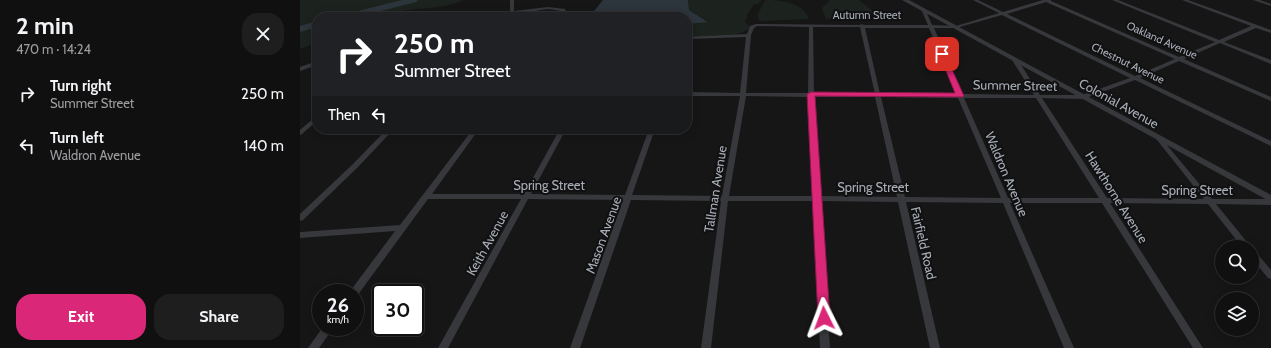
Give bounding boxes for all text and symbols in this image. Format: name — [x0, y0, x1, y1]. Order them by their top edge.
street label: Autumn Street — [833, 8, 902, 22]
text: 2 min — [16, 11, 74, 40]
button: close — [242, 13, 284, 55]
street label: Oakland Avenue — [1124, 18, 1200, 62]
text: 250 m — [394, 26, 474, 60]
icon: right — [328, 28, 380, 80]
pin — [925, 37, 959, 71]
street label: Chestnut Avenue — [1089, 39, 1167, 87]
text: 470 m · 14:24 — [16, 41, 91, 57]
icon: arrive — [931, 43, 953, 65]
text: Summer Street — [394, 60, 511, 82]
street label: Colonial Avenue — [1076, 75, 1162, 132]
street label: Summer Street — [973, 76, 1058, 94]
text: Turn right — [50, 77, 111, 95]
icon: right — [16, 83, 38, 105]
text: 250 m — [241, 85, 284, 103]
text: Summer Street — [50, 95, 134, 111]
icon: left — [368, 104, 390, 126]
text: Then — [328, 106, 360, 124]
text: Turn left — [50, 129, 104, 147]
street label: Waldron Avenue — [982, 129, 1032, 219]
icon: left — [16, 135, 38, 157]
text: 140 m — [243, 137, 284, 155]
street label: Tallman Avenue — [700, 144, 730, 234]
text: Waldron Avenue — [50, 147, 141, 163]
street label: Hawthorne Avenue — [1082, 148, 1152, 246]
street label: Spring Street — [513, 177, 585, 193]
street label: Spring Street — [837, 179, 909, 195]
street label: Spring Street — [1161, 182, 1233, 198]
street label: Mason Avenue — [582, 194, 624, 276]
street label: Fairfield Road — [908, 205, 940, 281]
street label: Keith Avenue — [463, 207, 512, 278]
map controls — [1215, 240, 1259, 336]
button: search — [1215, 240, 1259, 284]
speed limit sign: 30 — [372, 284, 424, 336]
button: layers — [1215, 292, 1259, 336]
text: 26 — [327, 293, 349, 317]
button: Exit — [16, 294, 146, 340]
button: Share — [154, 294, 284, 340]
position arrow — [803, 297, 845, 339]
text: km/h — [327, 313, 349, 326]

